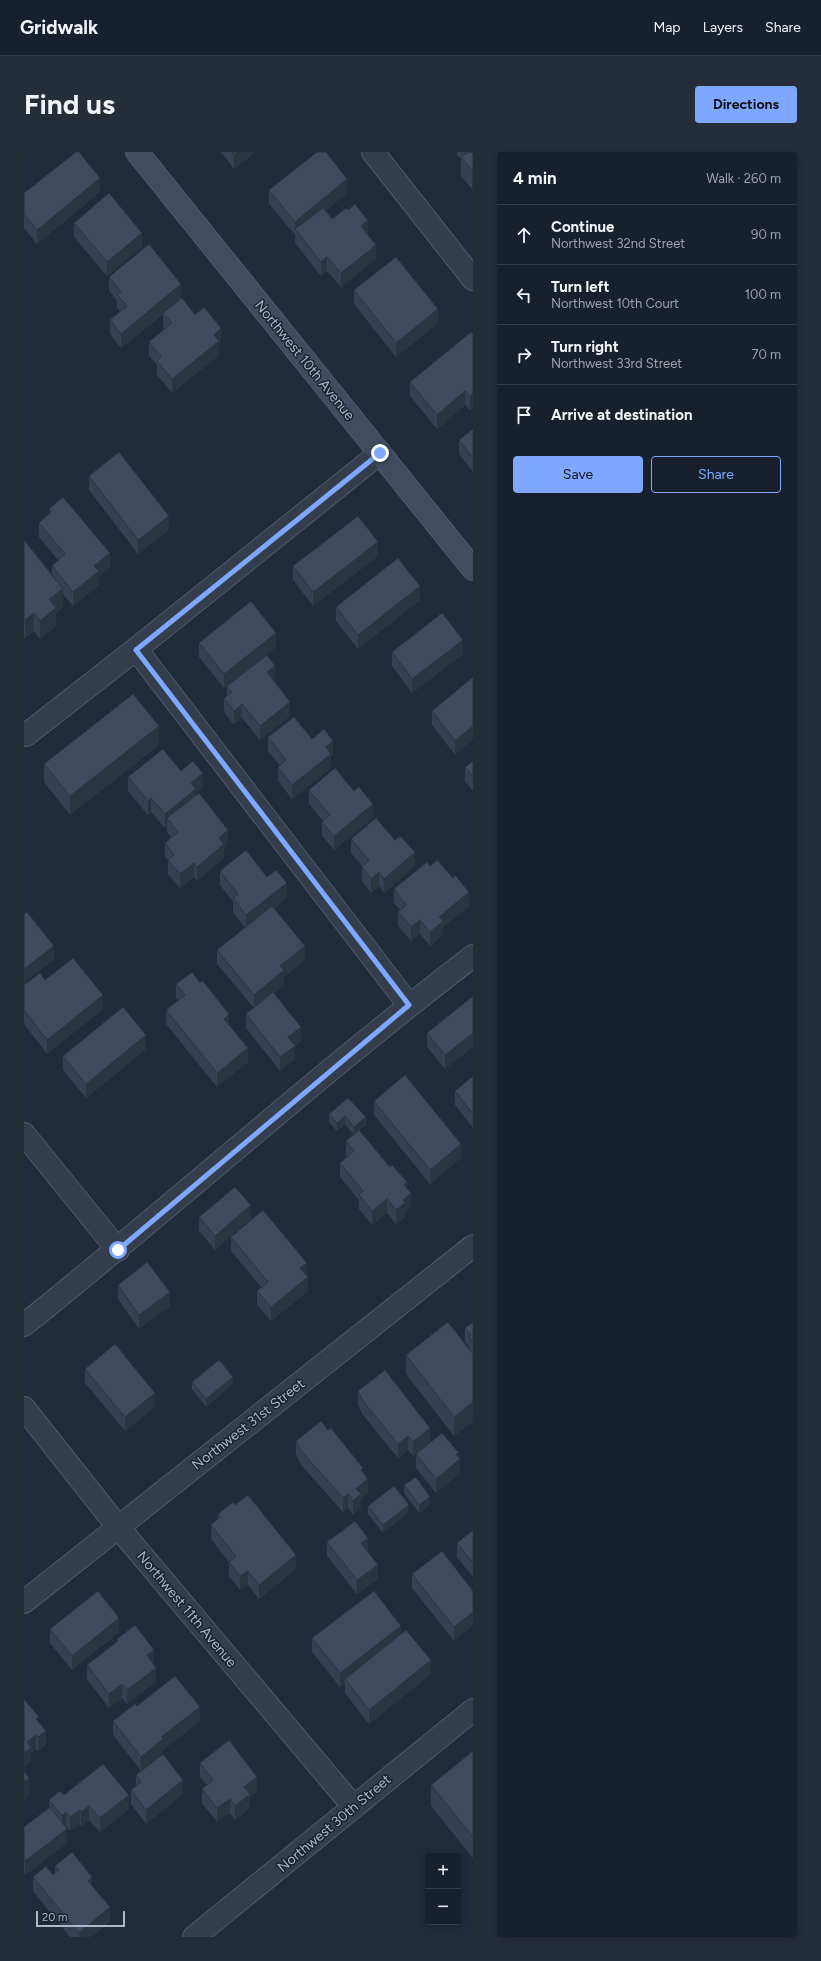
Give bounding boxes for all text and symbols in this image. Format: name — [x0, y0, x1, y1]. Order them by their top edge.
text: Gridwalk — [20, 16, 98, 39]
text: Map — [653, 19, 681, 36]
text: Layers — [703, 19, 743, 36]
text: Share — [765, 19, 801, 36]
button: Directions — [695, 86, 797, 123]
text: Find us — [24, 87, 115, 121]
text: 4 min — [513, 168, 557, 188]
text: Walk · 260 m — [706, 171, 781, 186]
text: Continue — [551, 218, 614, 236]
icon: ahead — [513, 224, 535, 246]
text: 90 m — [751, 227, 781, 242]
text: Northwest 32nd Street — [551, 236, 685, 251]
text: Turn left — [551, 278, 609, 296]
icon: left — [513, 284, 535, 306]
text: 100 m — [745, 287, 781, 302]
text: Northwest 10th Court — [551, 296, 679, 311]
street label: Northwest 10th Avenue — [251, 297, 358, 424]
text: Turn right — [551, 338, 619, 356]
icon: right — [513, 344, 535, 366]
text: 70 m — [751, 347, 781, 362]
text: Northwest 33rd Street — [551, 356, 682, 371]
icon: arrive — [513, 404, 535, 426]
text: Arrive at destination — [551, 406, 692, 424]
route end — [371, 444, 389, 462]
button: Save — [513, 456, 643, 493]
button: Share — [651, 456, 781, 493]
route start — [109, 1241, 127, 1259]
street label: Northwest 31st Street — [189, 1375, 308, 1474]
street label: Northwest 11th Avenue — [133, 1548, 240, 1671]
street label: Northwest 30th Street — [274, 1771, 394, 1876]
map controls — [425, 1853, 461, 1925]
button: + — [425, 1853, 461, 1889]
button: − — [425, 1889, 461, 1925]
scale bar — [36, 1909, 125, 1928]
text: 20 m — [42, 1911, 67, 1924]

